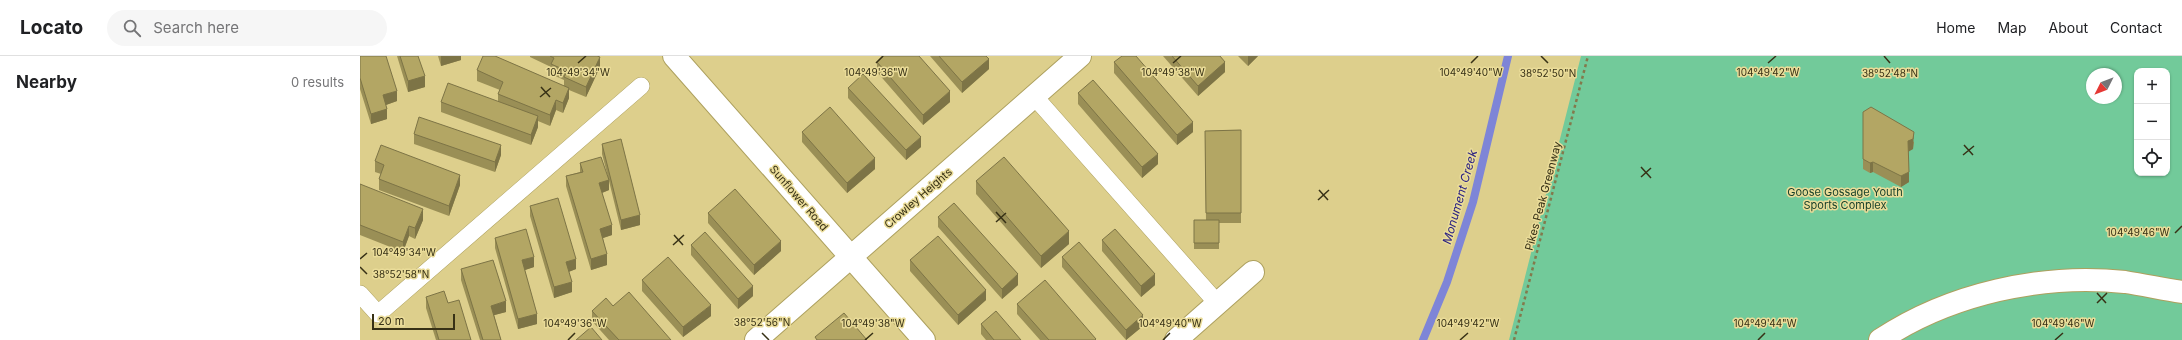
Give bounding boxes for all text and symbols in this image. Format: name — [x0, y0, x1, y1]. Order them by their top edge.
search box — [107, 10, 387, 46]
text: Locato — [20, 16, 83, 39]
icon: search — [121, 17, 143, 39]
text: Search here — [153, 18, 239, 37]
text: Home — [1936, 19, 1975, 36]
text: Map — [1997, 19, 2027, 36]
text: About — [2049, 19, 2088, 36]
text: Contact — [2110, 19, 2162, 36]
text: 104°49'34"W — [546, 66, 610, 78]
text: 104°49'36"W — [844, 66, 908, 78]
text: 104°49'38"W — [1141, 66, 1205, 78]
text: 104°49'40"W — [1439, 66, 1503, 78]
text: 104°49'42"W — [1737, 66, 1800, 78]
text: 38°52'50"N — [1520, 67, 1576, 79]
text: 38°52'48"N — [1862, 67, 1918, 79]
north arrow — [2086, 68, 2122, 104]
map controls — [2134, 68, 2170, 176]
button: + — [2134, 68, 2170, 104]
text: Nearby — [16, 72, 77, 92]
text: 0 results — [291, 74, 344, 90]
button: − — [2134, 104, 2170, 140]
street label: Pikes Peak Greenway — [1522, 140, 1564, 252]
button: locate — [2134, 140, 2170, 176]
water label: Monument Creek — [1439, 148, 1480, 246]
street label: Sunflower Road — [767, 162, 831, 234]
street label: Crowley Heights — [881, 165, 955, 231]
park label: Goose Gossage Youth Sports Complex — [1787, 185, 1903, 212]
text: 104°49'46"W — [2107, 226, 2170, 238]
text: 104°49'34"W — [372, 246, 436, 258]
text: 38°52'58"N — [373, 268, 429, 280]
scale bar — [372, 312, 455, 331]
text: 20 m — [378, 314, 404, 328]
text: 38°52'56"N — [734, 316, 790, 328]
text: 104°49'36"W — [543, 317, 607, 329]
text: 104°49'38"W — [841, 317, 905, 329]
text: 104°49'40"W — [1138, 317, 1202, 329]
text: 104°49'42"W — [1437, 317, 1500, 329]
text: 104°49'44"W — [1733, 317, 1797, 329]
text: 104°49'46"W — [2032, 317, 2095, 329]

